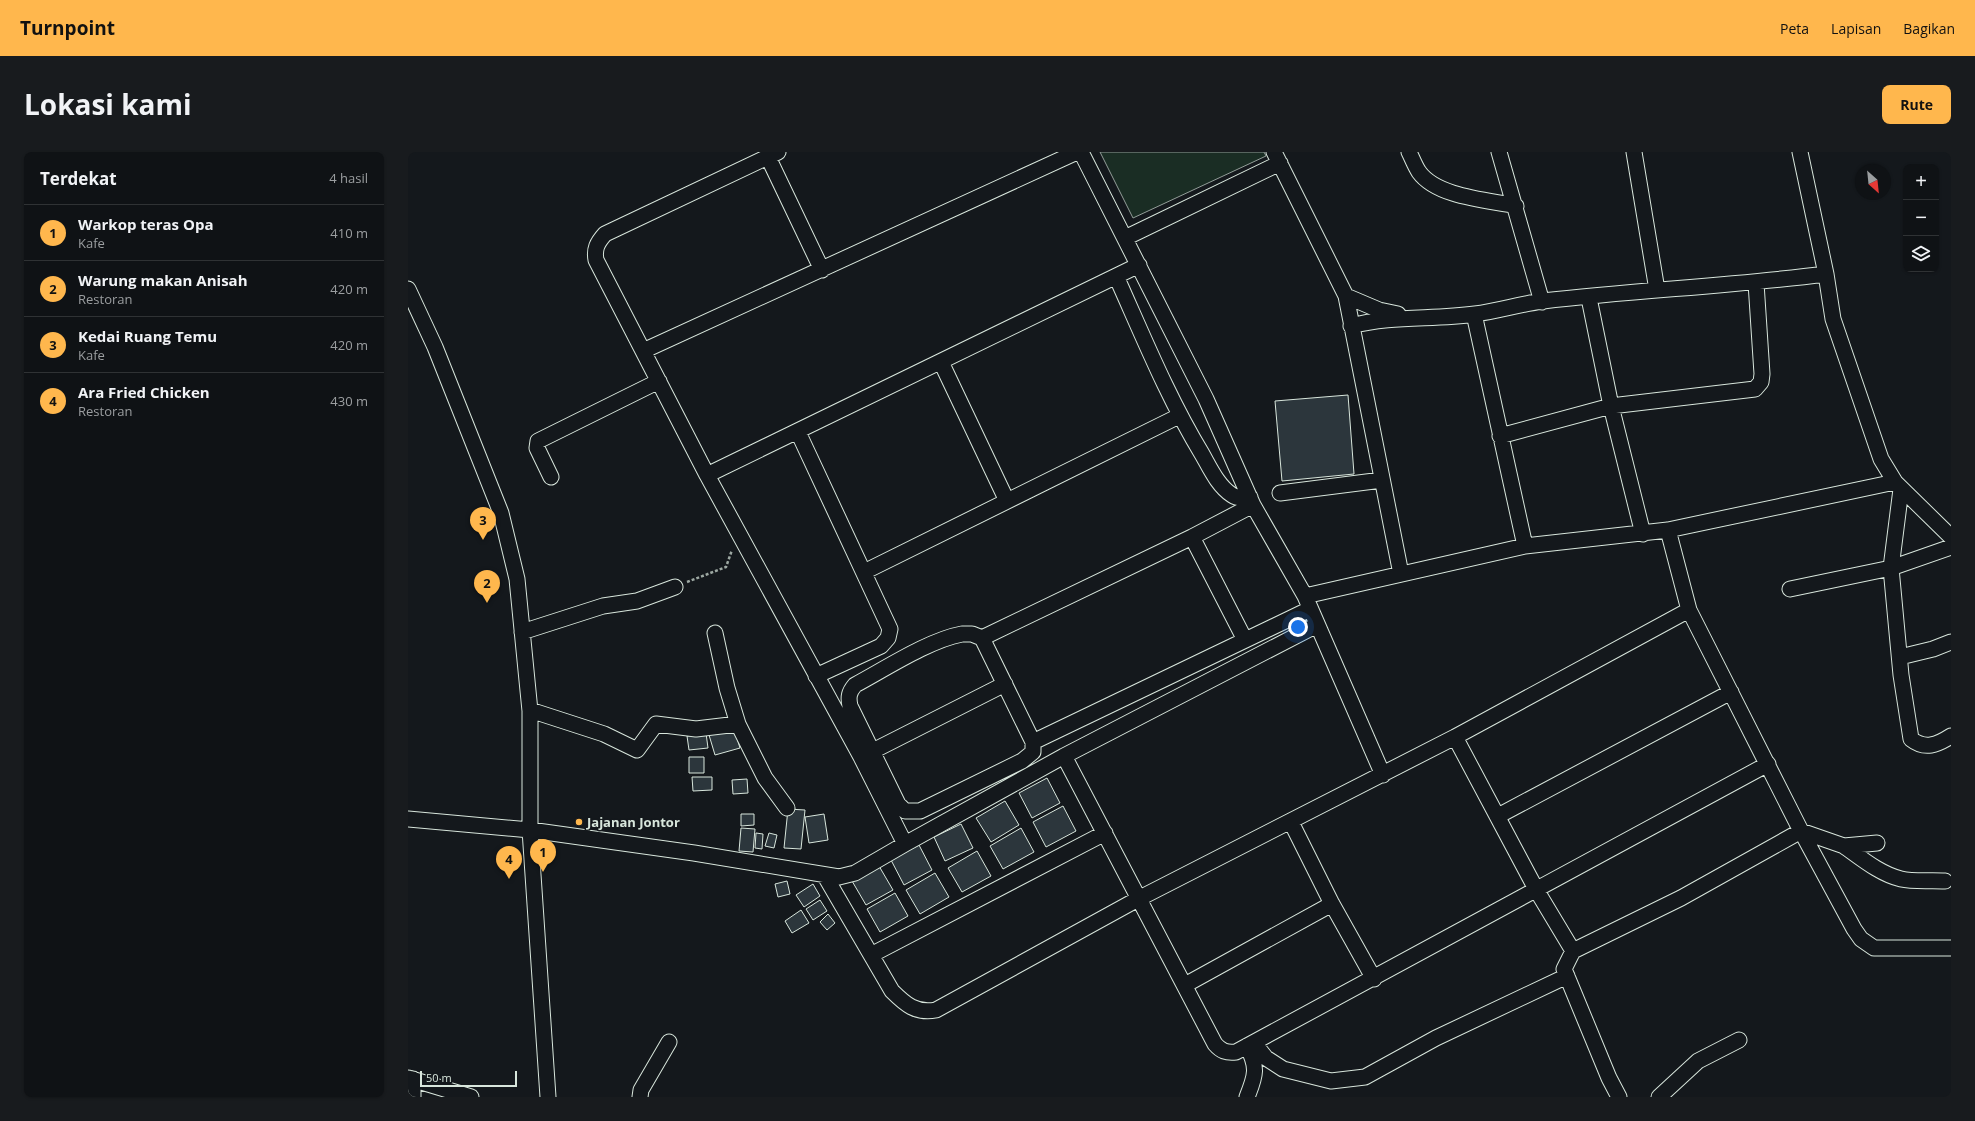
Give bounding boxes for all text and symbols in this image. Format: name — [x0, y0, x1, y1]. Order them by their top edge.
text: Turnpoint — [20, 15, 115, 41]
text: Peta — [1780, 19, 1809, 38]
text: Lapisan — [1831, 19, 1881, 38]
text: Bagikan — [1903, 19, 1955, 38]
text: Lokasi kami — [24, 85, 191, 123]
button: Rute — [1882, 85, 1951, 124]
north arrow — [1855, 164, 1891, 200]
map controls — [1903, 164, 1939, 272]
button: + — [1903, 164, 1939, 200]
text: Terdekat — [40, 167, 117, 190]
text: 4 hasil — [329, 169, 368, 187]
button: − — [1903, 200, 1939, 236]
text: Warkop teras Opa — [78, 214, 213, 234]
text: 1 — [49, 224, 57, 242]
text: 410 m — [330, 224, 368, 242]
text: Kafe — [78, 234, 105, 252]
button: layers — [1903, 236, 1939, 272]
text: Warung makan Anisah — [78, 270, 248, 290]
text: 2 — [49, 280, 57, 298]
text: 420 m — [330, 280, 368, 298]
text: Restoran — [78, 290, 132, 308]
text: Kedai Ruang Temu — [78, 326, 217, 346]
text: 3 — [49, 336, 57, 354]
text: 420 m — [330, 336, 368, 354]
text: Kafe — [78, 346, 105, 364]
text: Ara Fried Chicken — [78, 382, 210, 402]
text: 4 — [49, 392, 57, 410]
text: 430 m — [330, 392, 368, 410]
text: Restoran — [78, 402, 132, 420]
pin: 3 — [470, 507, 496, 540]
pin: 2 — [474, 570, 500, 603]
your location — [1288, 617, 1308, 637]
place label: Jajanan Jontor — [586, 813, 680, 831]
marker: Jajanan Jontor — [574, 817, 584, 827]
pin: 1 — [530, 839, 556, 872]
pin: 4 — [496, 846, 522, 879]
scale bar — [420, 1069, 517, 1088]
text: 50 m — [426, 1070, 452, 1085]

